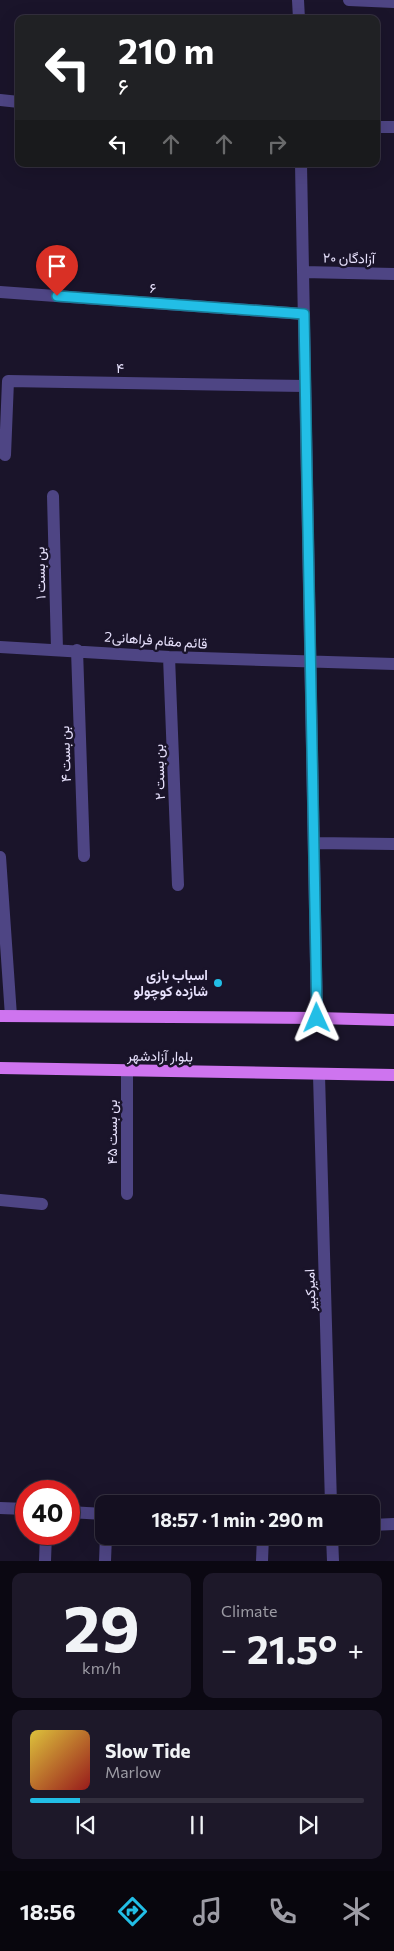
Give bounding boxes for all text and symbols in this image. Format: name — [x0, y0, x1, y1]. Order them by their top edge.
text: 210 m — [118, 28, 214, 71]
icon: left — [35, 35, 100, 100]
text: ۶ — [118, 72, 129, 99]
icon: left — [104, 130, 132, 158]
icon: ahead — [157, 130, 185, 158]
icon: ahead — [210, 130, 238, 158]
icon: right — [263, 130, 291, 158]
pin — [36, 245, 78, 296]
street label: ۲۰ آزادگان — [323, 249, 377, 267]
icon: arrive — [43, 252, 71, 280]
street label: ۶ — [149, 279, 157, 296]
street label: ۴ — [116, 359, 124, 376]
street label: بن بست ۱ — [31, 547, 49, 599]
street label: 2قائم مقام فراهانی — [104, 627, 208, 653]
street label: بن بست ۴ — [55, 725, 75, 783]
street label: بن بست ۲ — [149, 744, 169, 800]
place label: اسباب بازی شازده کوچولو — [133, 966, 208, 1001]
marker: اسباب بازی شازده کوچولو — [212, 977, 224, 989]
position arrow — [290, 991, 342, 1043]
street label: بلوار آزادشهر — [126, 1046, 193, 1066]
street label: بن بست ۴۵ — [103, 1100, 121, 1164]
street label: امیرکبیر — [300, 1268, 320, 1313]
speed limit sign: 40 — [15, 1480, 80, 1545]
text: 18:57 · 1 min · 290 m — [152, 1508, 323, 1531]
text: 29 — [63, 1586, 140, 1665]
text: Climate — [221, 1601, 277, 1620]
text: 21.5° — [247, 1625, 337, 1672]
text: − — [221, 1632, 237, 1666]
text: + — [348, 1632, 364, 1666]
text: km/h — [82, 1658, 121, 1677]
text: Slow Tide — [105, 1739, 191, 1762]
text: Marlow — [105, 1762, 161, 1781]
icon: previous — [72, 1811, 100, 1839]
icon: pause — [183, 1811, 211, 1839]
icon: next — [294, 1811, 322, 1839]
icon: directions — [115, 1894, 150, 1929]
icon: music — [190, 1894, 225, 1929]
icon: phone — [265, 1894, 300, 1929]
icon: climate — [339, 1894, 374, 1929]
text: 18:56 — [20, 1898, 76, 1925]

